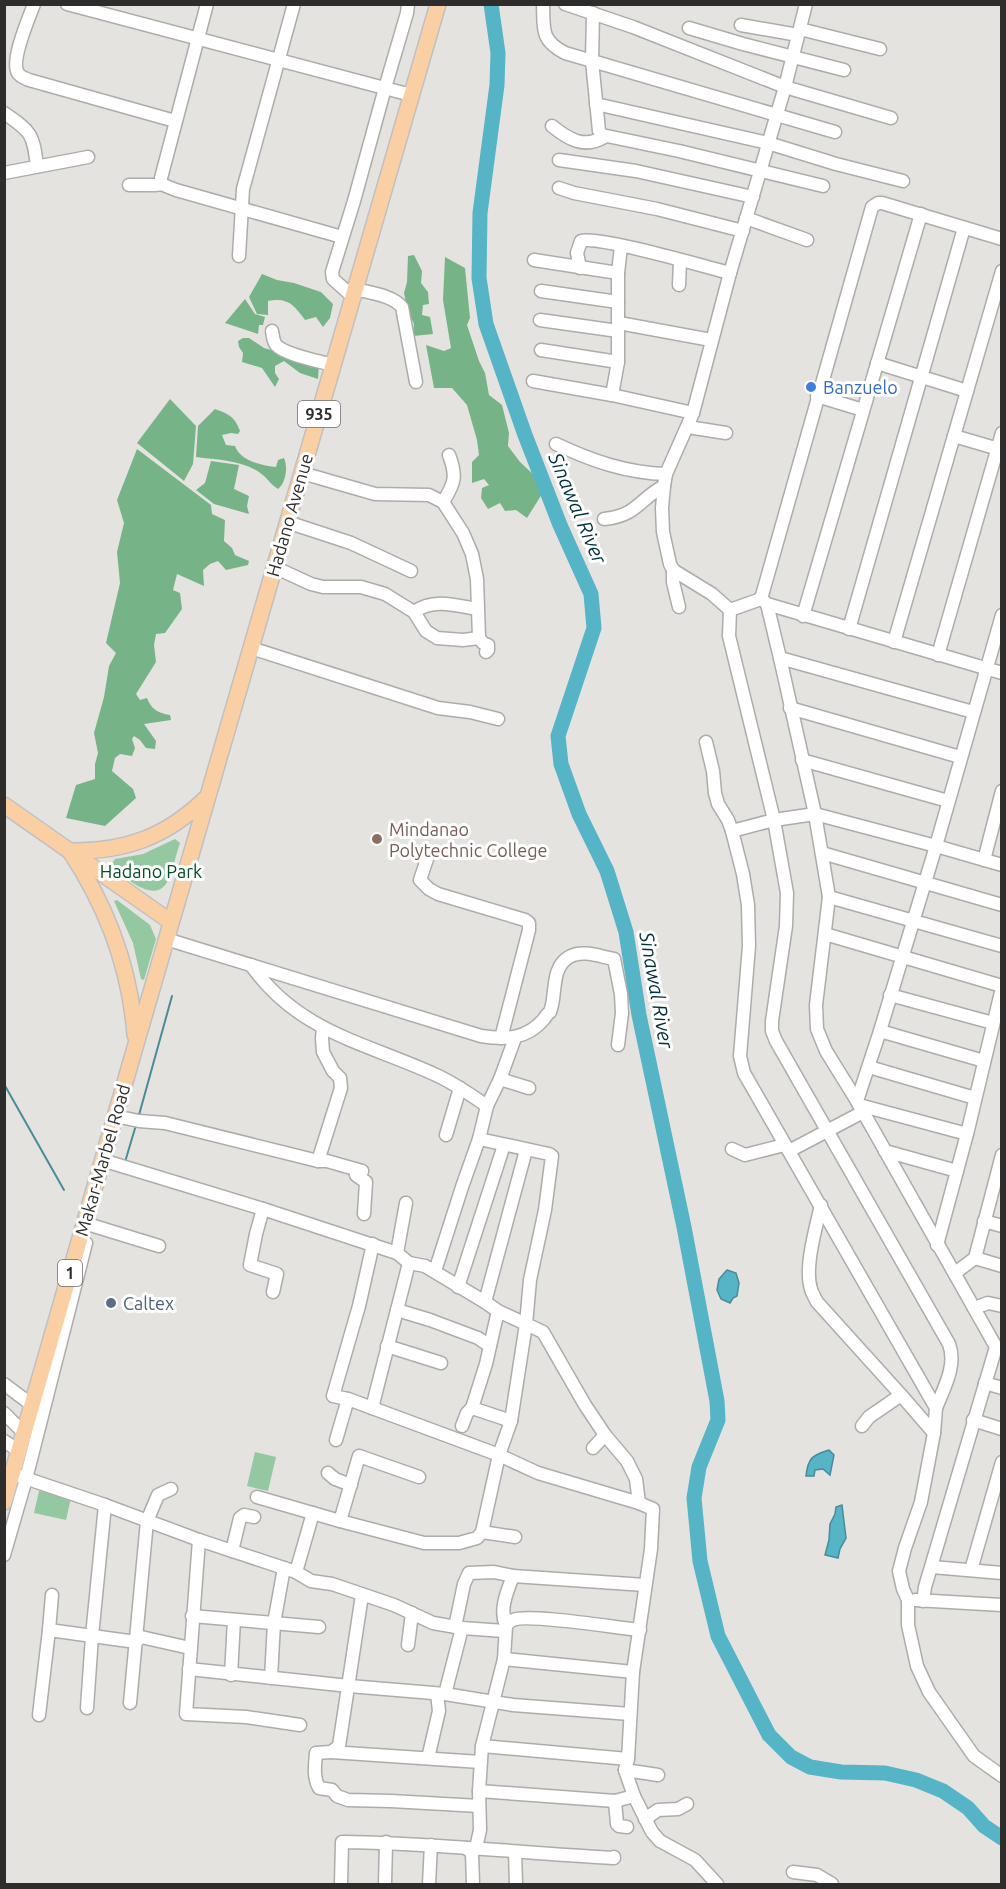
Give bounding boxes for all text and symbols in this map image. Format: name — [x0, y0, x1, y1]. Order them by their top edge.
place label: Banzuelo — [823, 377, 898, 397]
marker: Banzuelo — [804, 380, 818, 394]
road number: 935 — [298, 401, 340, 427]
water label: Sinawal River — [544, 448, 612, 568]
street label: Hadano Avenue — [262, 451, 316, 579]
place label: Mindanao Polytechnic College — [389, 819, 547, 860]
marker: Mindanao Polytechnic College — [370, 832, 384, 846]
park label: Hadano Park — [100, 861, 202, 881]
water label: Sinawal River — [635, 929, 679, 1052]
street label: Makar-Marbel Road — [71, 1082, 133, 1238]
road number: 1 — [58, 1260, 82, 1286]
place label: Caltex — [123, 1293, 174, 1313]
marker: Caltex — [104, 1296, 118, 1310]

